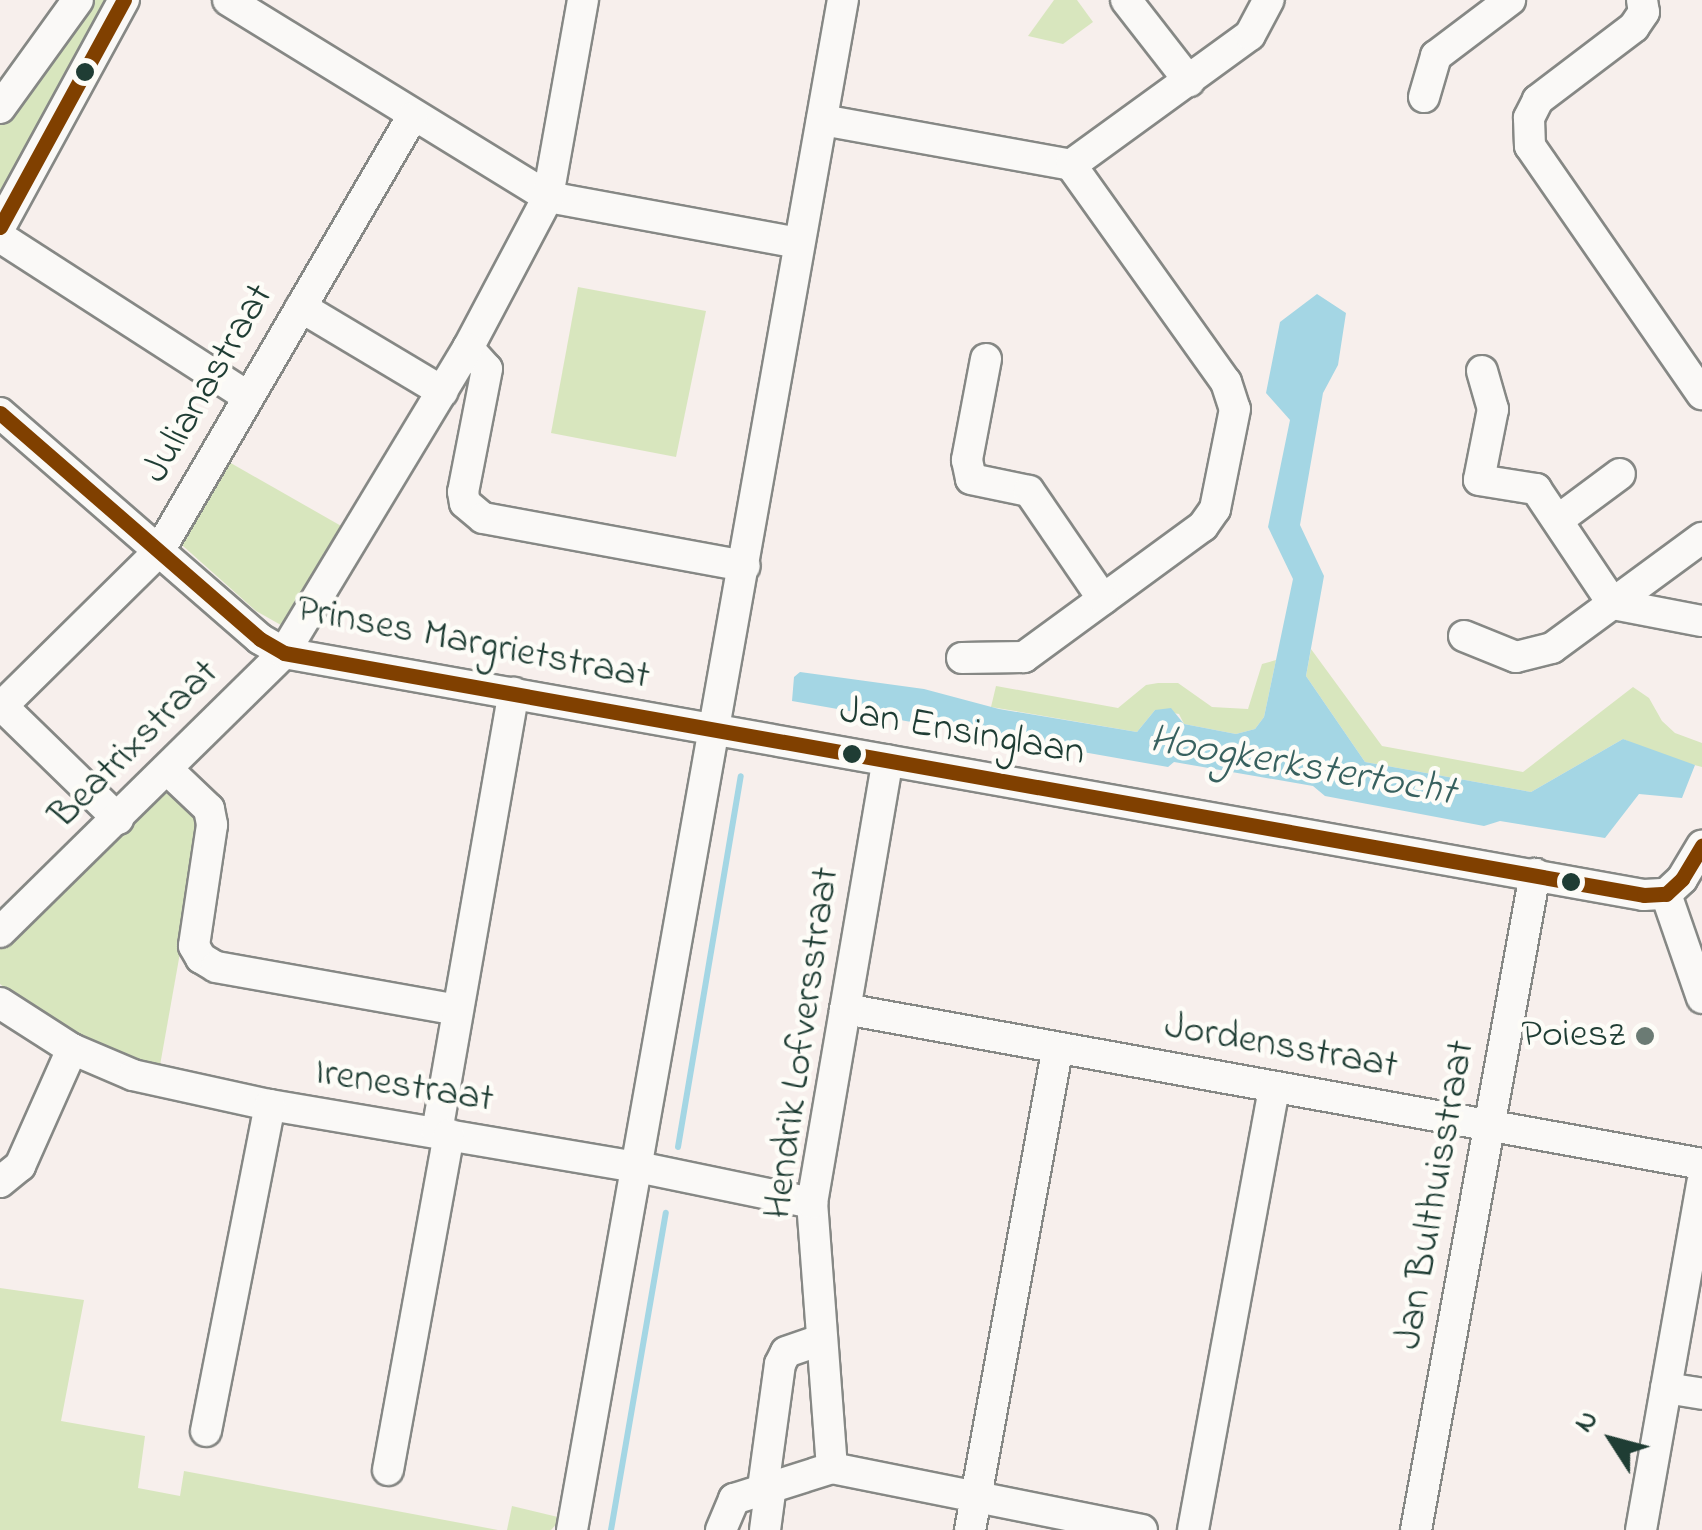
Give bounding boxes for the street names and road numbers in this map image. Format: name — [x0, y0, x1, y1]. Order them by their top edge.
street label: Julianastraat — [133, 276, 285, 492]
street label: Prinses Margrietstraat — [292, 586, 654, 702]
street label: Beatrixstraat — [40, 650, 230, 840]
street label: Jan Ensinglaan — [836, 688, 1088, 778]
street label: Hendrik Lofversstraat — [755, 864, 851, 1222]
street label: Jordensstraat — [1161, 1003, 1401, 1091]
street label: Jan Bulthuisstraat — [1385, 1037, 1487, 1353]
street label: Irenestraat — [311, 1049, 497, 1125]

